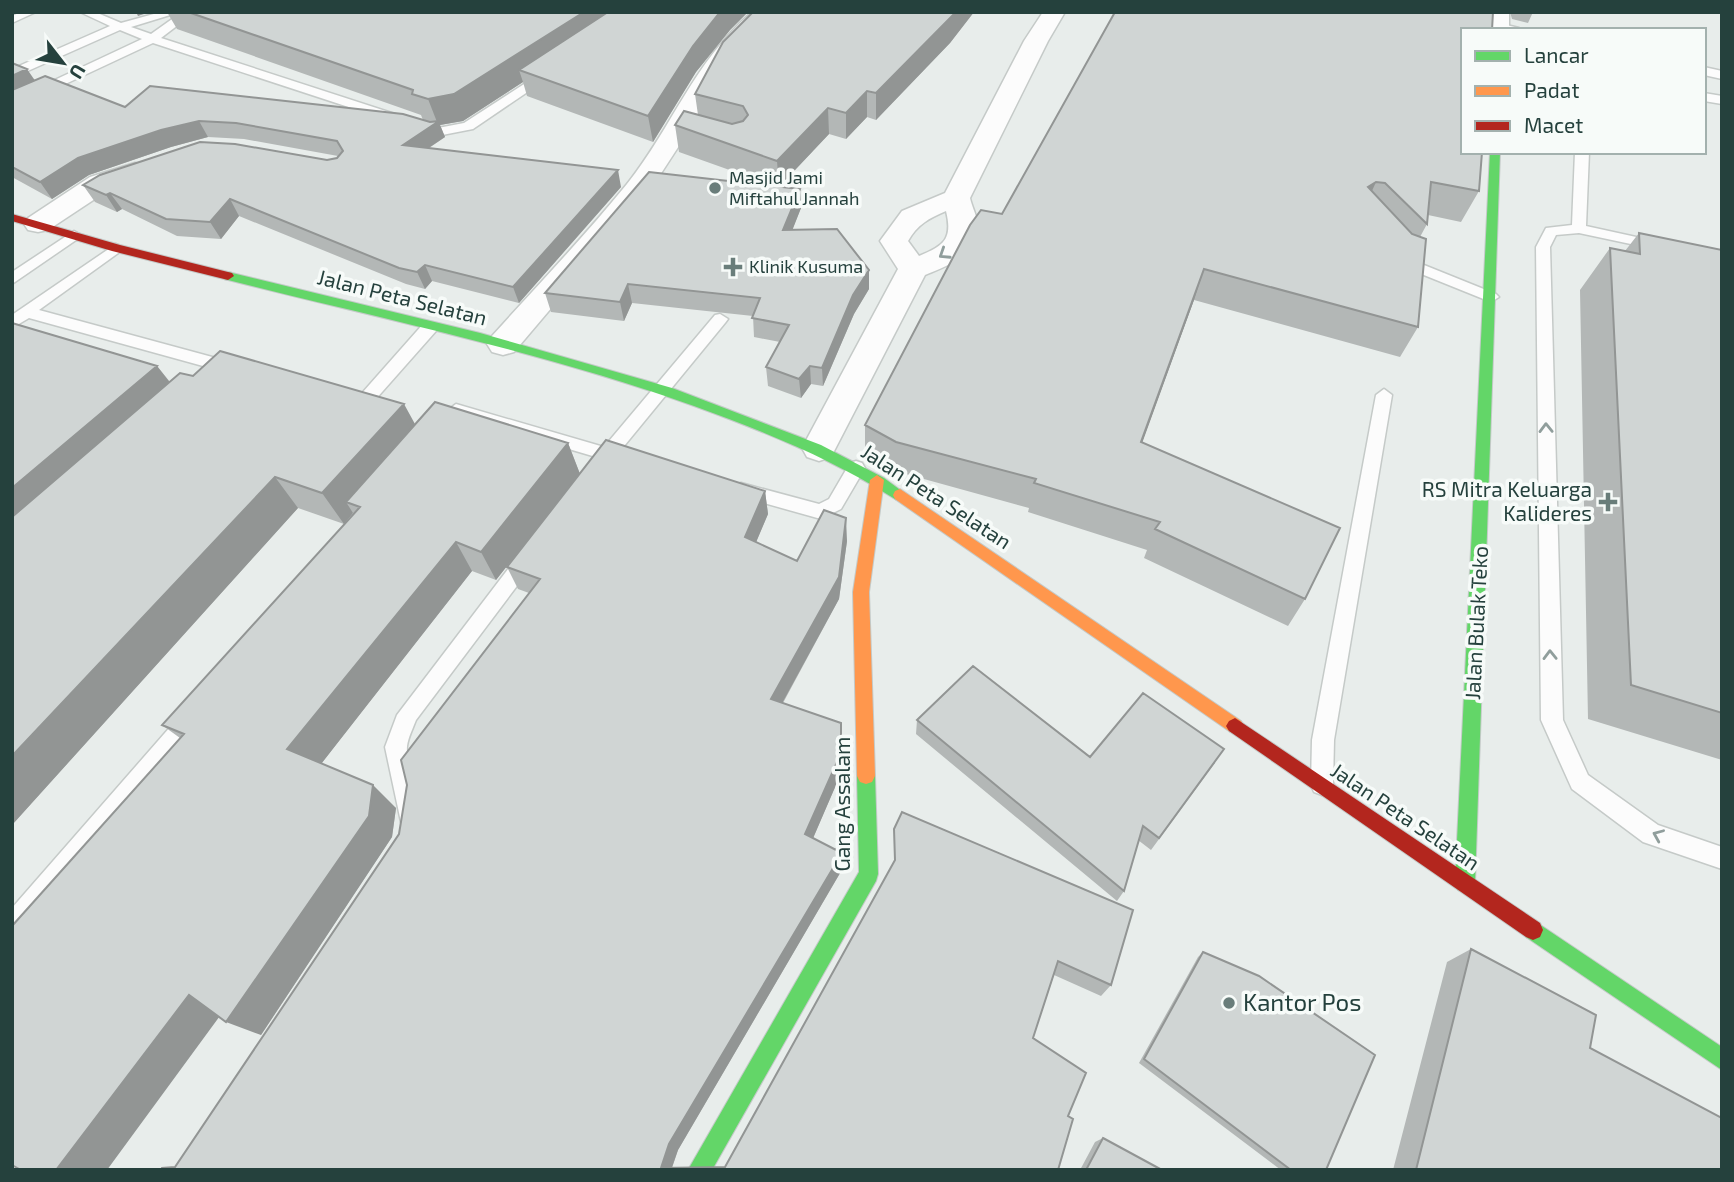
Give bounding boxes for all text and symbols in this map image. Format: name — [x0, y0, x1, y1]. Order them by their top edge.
north arrow — [28, 28, 98, 98]
legend — [1461, 28, 1706, 154]
text: Lancar — [1524, 42, 1589, 67]
text: U — [65, 60, 91, 84]
text: Padat — [1524, 77, 1579, 102]
text: Macet — [1524, 112, 1583, 137]
place label: Masjid Jami Miftahul Jannah — [729, 166, 859, 209]
marker: Masjid Jami Miftahul Jannah — [707, 180, 723, 196]
one-way arrow — [939, 246, 952, 259]
place label: Klinik Kusuma — [749, 255, 863, 277]
marker: Klinik Kusuma — [723, 257, 743, 277]
street label: Jalan Peta Selatan — [315, 263, 490, 330]
one-way arrow — [1538, 422, 1554, 433]
street label: Jalan Peta Selatan — [857, 438, 1016, 554]
place label: RS Mitra Keluarga Kalideres — [1422, 476, 1592, 525]
marker: RS Mitra Keluarga Kalideres — [1598, 492, 1618, 512]
street label: Jalan Bulak Teko — [1459, 545, 1492, 701]
one-way arrow — [1543, 650, 1558, 661]
street label: Gang Assalam — [829, 737, 854, 871]
street label: Jalan Peta Selatan — [1327, 757, 1485, 875]
one-way arrow — [1653, 829, 1665, 843]
place label: Kantor Pos — [1243, 987, 1361, 1016]
marker: Kantor Pos — [1221, 995, 1237, 1011]

